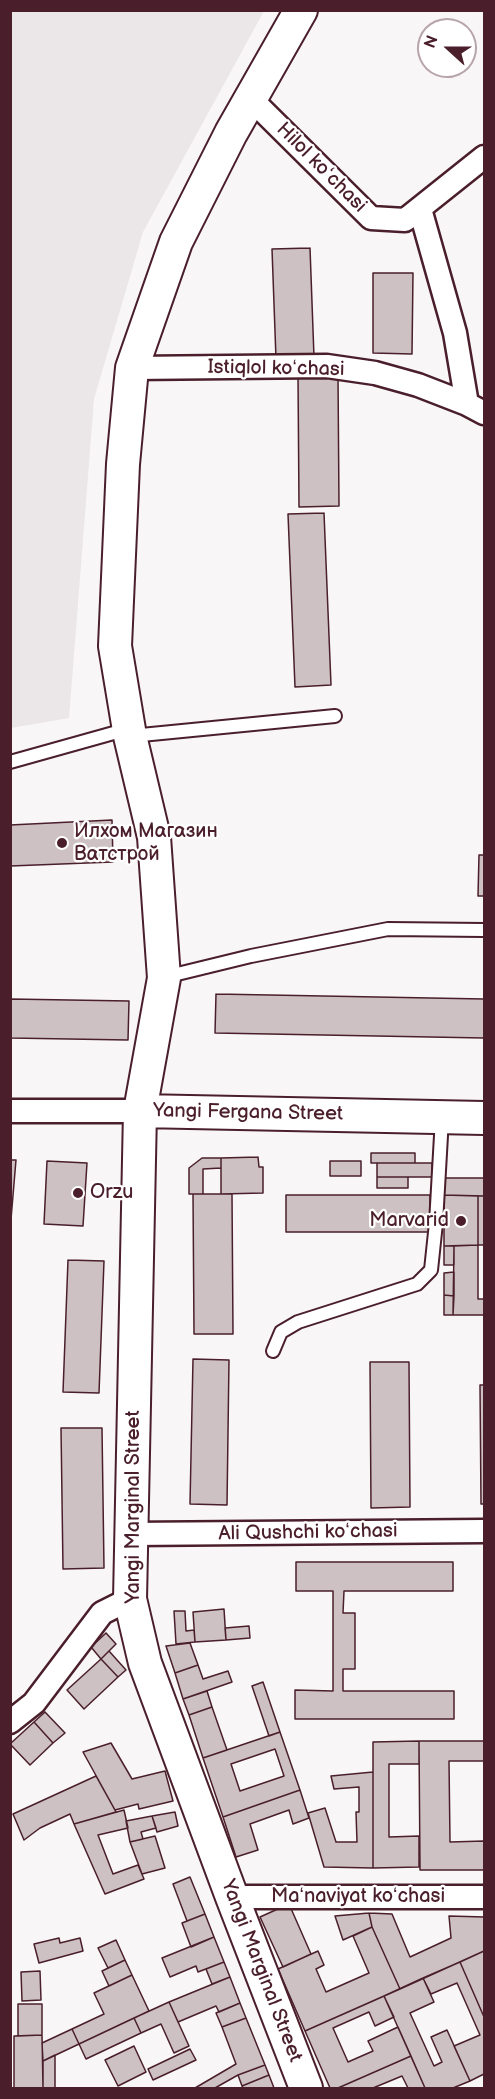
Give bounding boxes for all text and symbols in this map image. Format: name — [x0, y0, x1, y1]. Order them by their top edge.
north arrow — [417, 18, 477, 78]
text: N — [421, 33, 443, 51]
street label: Hilol koʻchasi — [271, 118, 371, 218]
street label: Istiqlol koʻchasi — [207, 356, 345, 382]
place label: Илхом Магазин Ватстрой — [74, 820, 218, 867]
marker: Илхом Магазин Ватстрой — [55, 836, 69, 850]
street label: Yangi Fergana Street — [153, 1099, 343, 1127]
place label: Orzu — [90, 1181, 133, 1205]
marker: Orzu — [71, 1186, 85, 1200]
place label: Marvarid — [369, 1209, 449, 1233]
marker: Marvarid — [454, 1214, 468, 1228]
street label: Yangi Marginal Street — [122, 1410, 146, 1604]
street label: Ali Qushchi koʻchasi — [218, 1519, 398, 1547]
street label: Yangi Marginal Street — [215, 1877, 307, 2065]
street label: Maʻnaviyat koʻchasi — [271, 1885, 445, 1909]

